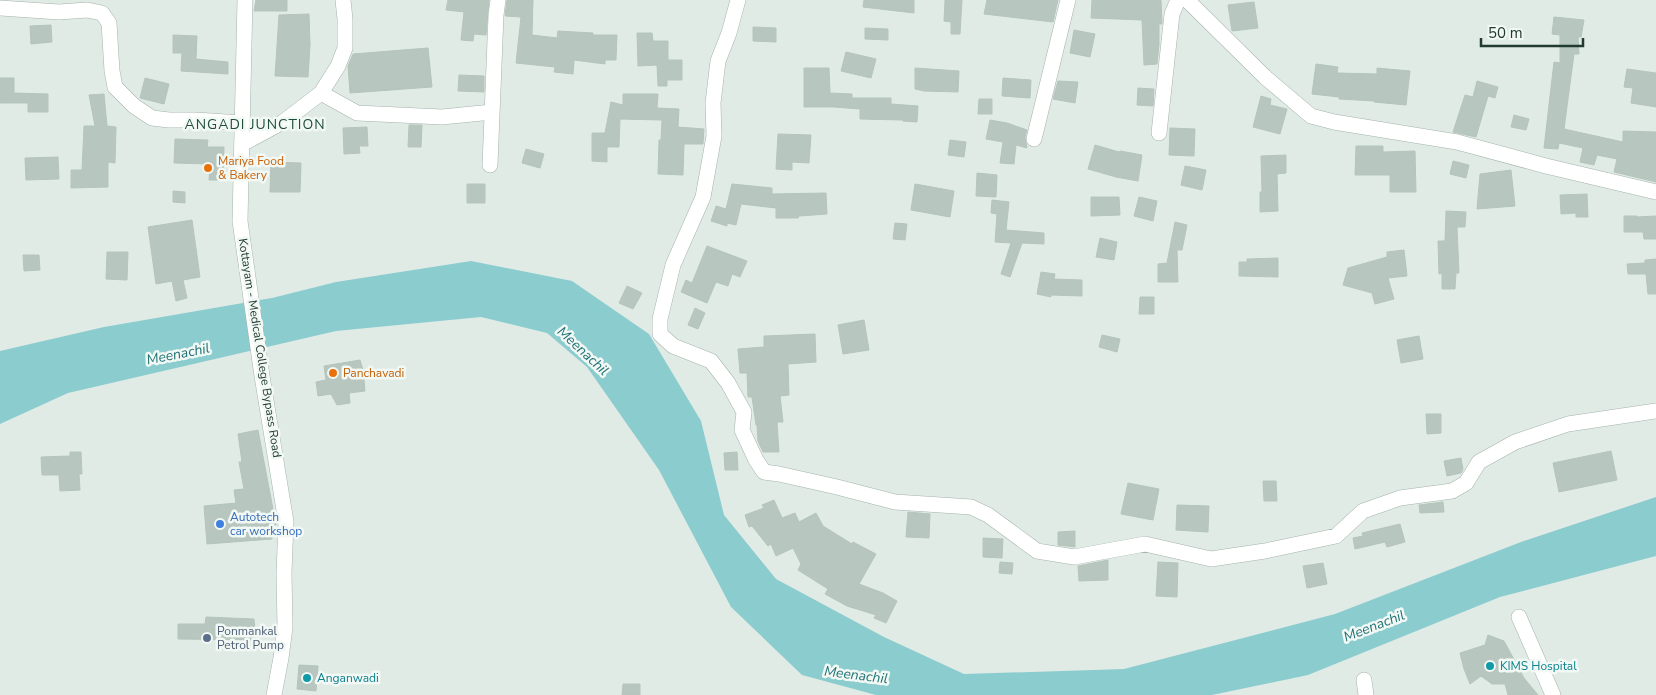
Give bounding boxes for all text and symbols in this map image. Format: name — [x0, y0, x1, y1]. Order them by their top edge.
scale bar — [1481, 15, 1584, 47]
text: 50 m — [1488, 23, 1523, 43]
district label: ANGADI JUNCTION — [185, 115, 326, 134]
place label: Mariya Food & Bakery — [218, 153, 284, 183]
marker: Mariya Food & Bakery — [202, 162, 214, 174]
street label: Kottayam - Medical College Bypass Road — [235, 237, 285, 459]
water label: Meenachil — [553, 322, 613, 380]
water label: Meenachil — [145, 339, 211, 369]
place label: Panchavadi — [343, 365, 404, 381]
marker: Panchavadi — [327, 367, 339, 379]
place label: Autotech car workshop — [230, 509, 302, 539]
marker: Autotech car workshop — [214, 518, 226, 530]
water label: Meenachil — [1341, 606, 1407, 646]
place label: Ponmankal Petrol Pump — [217, 623, 284, 653]
marker: Ponmankal Petrol Pump — [201, 632, 213, 644]
place label: KIMS Hospital — [1500, 658, 1577, 674]
marker: KIMS Hospital — [1484, 660, 1496, 672]
water label: Meenachil — [823, 662, 889, 688]
place label: Anganwadi — [317, 670, 379, 686]
marker: Anganwadi — [301, 672, 313, 684]

